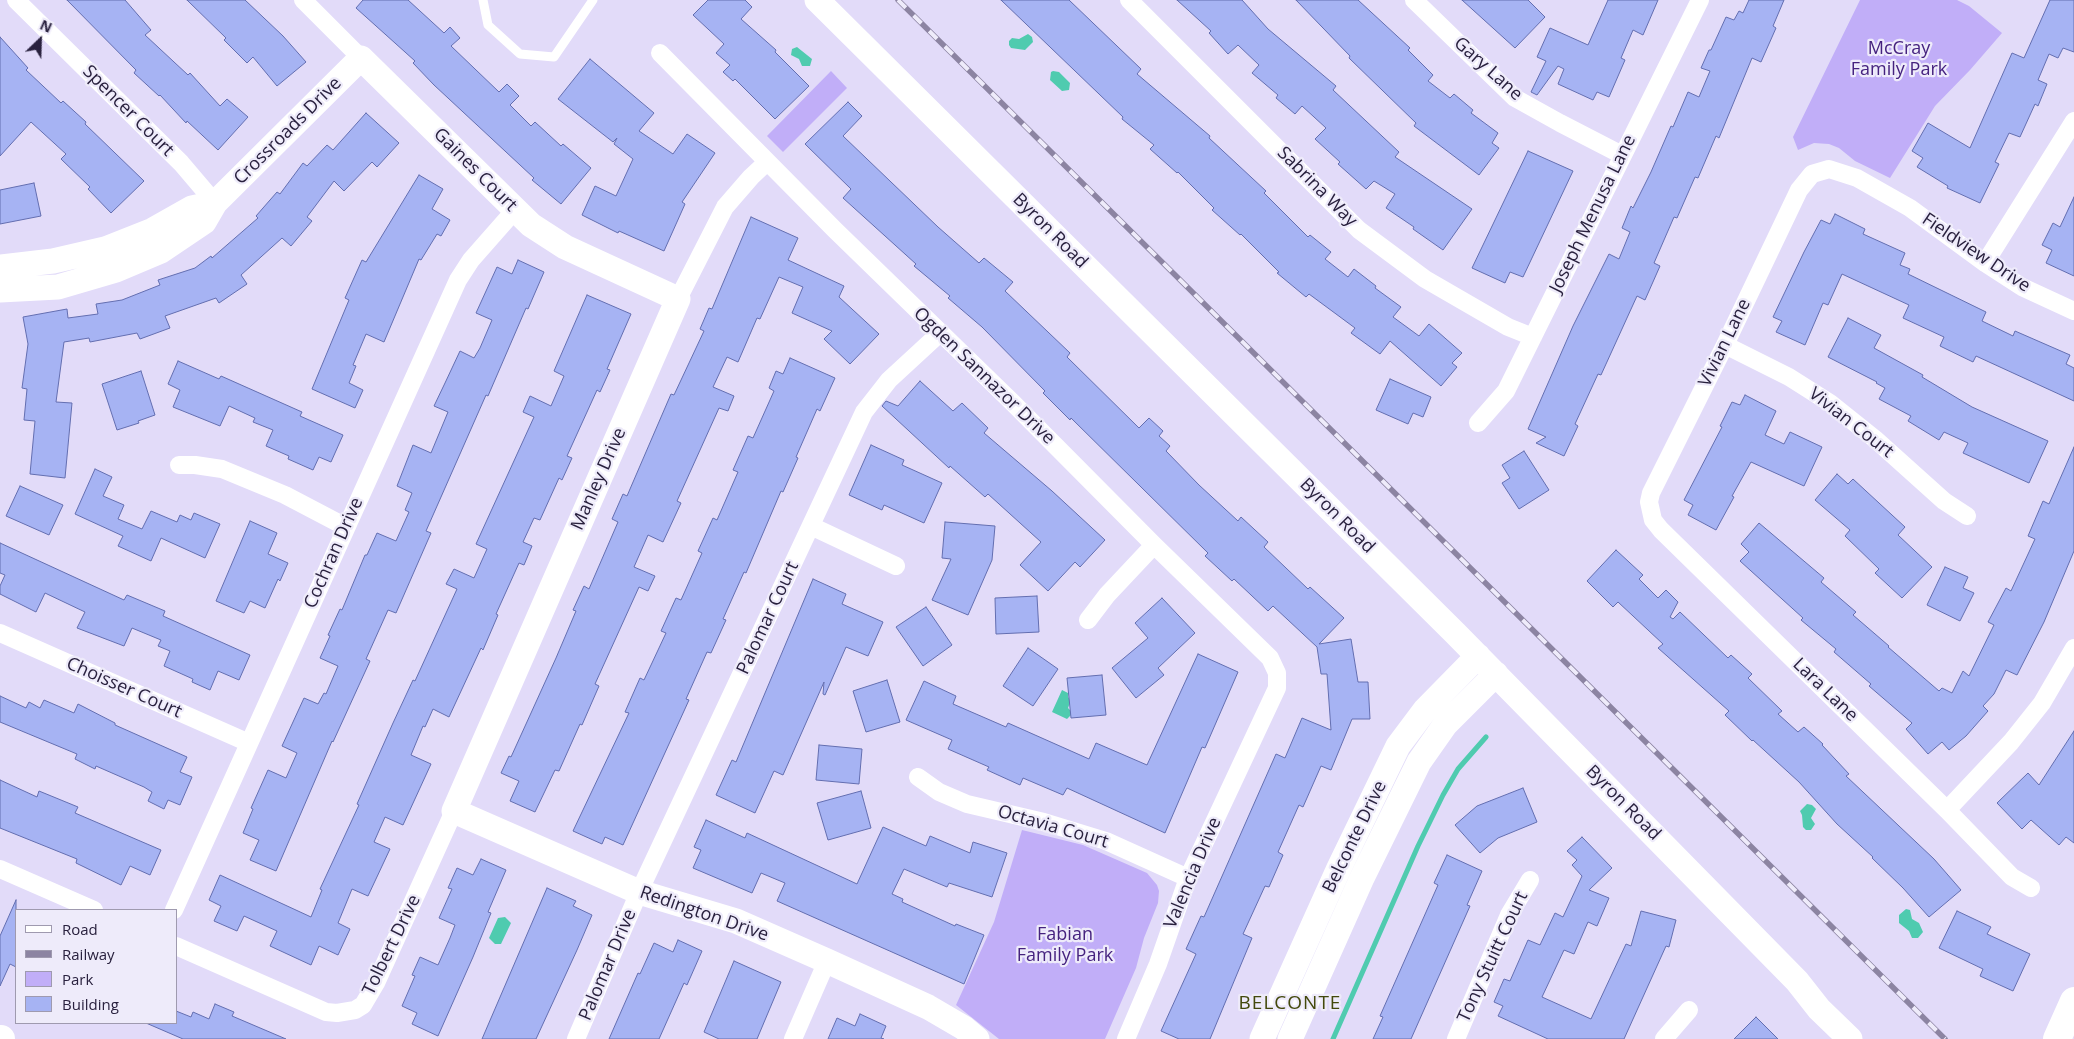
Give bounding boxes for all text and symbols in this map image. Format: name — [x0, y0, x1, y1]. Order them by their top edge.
north arrow — [15, 15, 65, 65]
text: N — [37, 15, 55, 37]
street label: Gary Lane — [1449, 33, 1527, 105]
park label: McCray Family Park — [1851, 38, 1947, 80]
street label: Spencer Court — [78, 61, 178, 161]
street label: Crossroads Drive — [230, 73, 346, 189]
street label: Gaines Court — [429, 124, 521, 216]
street label: Joseph Menusa Lane — [1545, 131, 1641, 297]
street label: Sabrina Way — [1273, 143, 1361, 231]
street label: Byron Road — [1008, 189, 1092, 273]
street label: Fieldview Drive — [1918, 209, 2034, 297]
street label: Vivian Lane — [1694, 296, 1756, 390]
street label: Ogden Sannazor Drive — [909, 303, 1059, 449]
street label: Vivian Court — [1804, 383, 1898, 463]
street label: Manley Drive — [567, 425, 631, 533]
street label: Byron Road — [1295, 474, 1379, 558]
street label: Cochran Drive — [300, 494, 368, 612]
street label: Palomar Court — [732, 558, 804, 678]
street label: Choisser Court — [63, 653, 185, 723]
street label: Lara Lane — [1788, 654, 1862, 726]
street label: Byron Road — [1581, 761, 1665, 845]
street label: Belconte Drive — [1319, 777, 1391, 897]
street label: Octavia Court — [995, 801, 1111, 853]
street label: Valencia Drive — [1160, 814, 1226, 932]
street label: Redington Drive — [637, 882, 771, 946]
street label: Tony Stuitt Court — [1453, 888, 1533, 1026]
street label: Tolbert Drive — [358, 891, 426, 999]
street label: Palomar Drive — [575, 906, 641, 1024]
legend — [15, 909, 178, 1024]
text: Road — [62, 919, 98, 939]
park label: Fabian Family Park — [1017, 924, 1113, 966]
text: Railway — [62, 944, 115, 964]
text: Park — [62, 969, 93, 989]
district label: BELCONTE — [1238, 993, 1342, 1015]
text: Building — [62, 994, 119, 1014]

